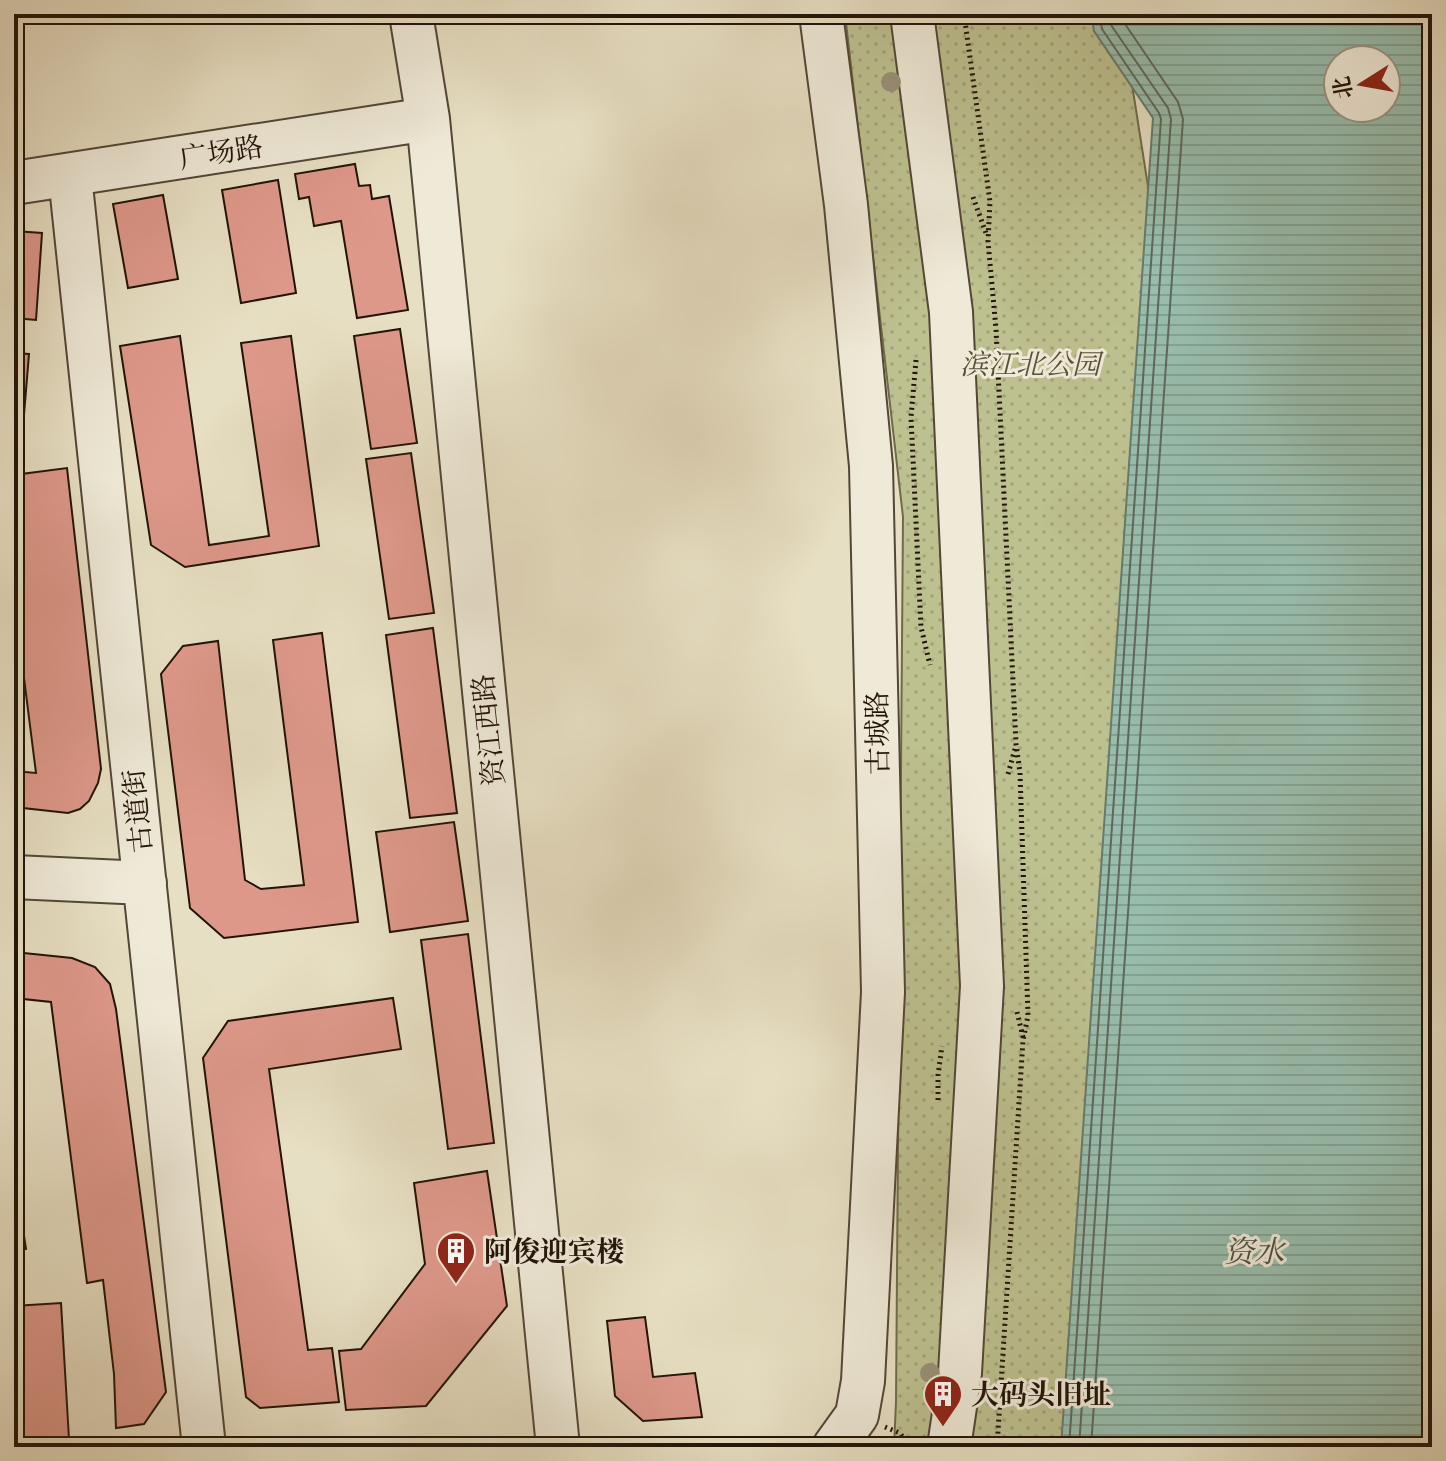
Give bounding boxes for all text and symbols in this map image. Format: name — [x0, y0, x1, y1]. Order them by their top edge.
north arrow — [1322, 44, 1402, 124]
text: 北 — [1327, 74, 1360, 101]
street label: 广场路 — [177, 128, 266, 178]
park label: 滨江北公园 — [960, 346, 1104, 384]
street label: 资江西路 — [464, 672, 514, 788]
street label: 古城路 — [858, 691, 898, 775]
street label: 古道街 — [115, 767, 161, 855]
building icon: 阿俊迎宾楼 — [435, 1230, 477, 1285]
water label: 资水 — [1224, 1232, 1287, 1273]
place label: 阿俊迎宾楼 — [484, 1233, 624, 1271]
building icon: 大码头旧址 — [922, 1373, 964, 1428]
place label: 大码头旧址 — [971, 1376, 1111, 1414]

